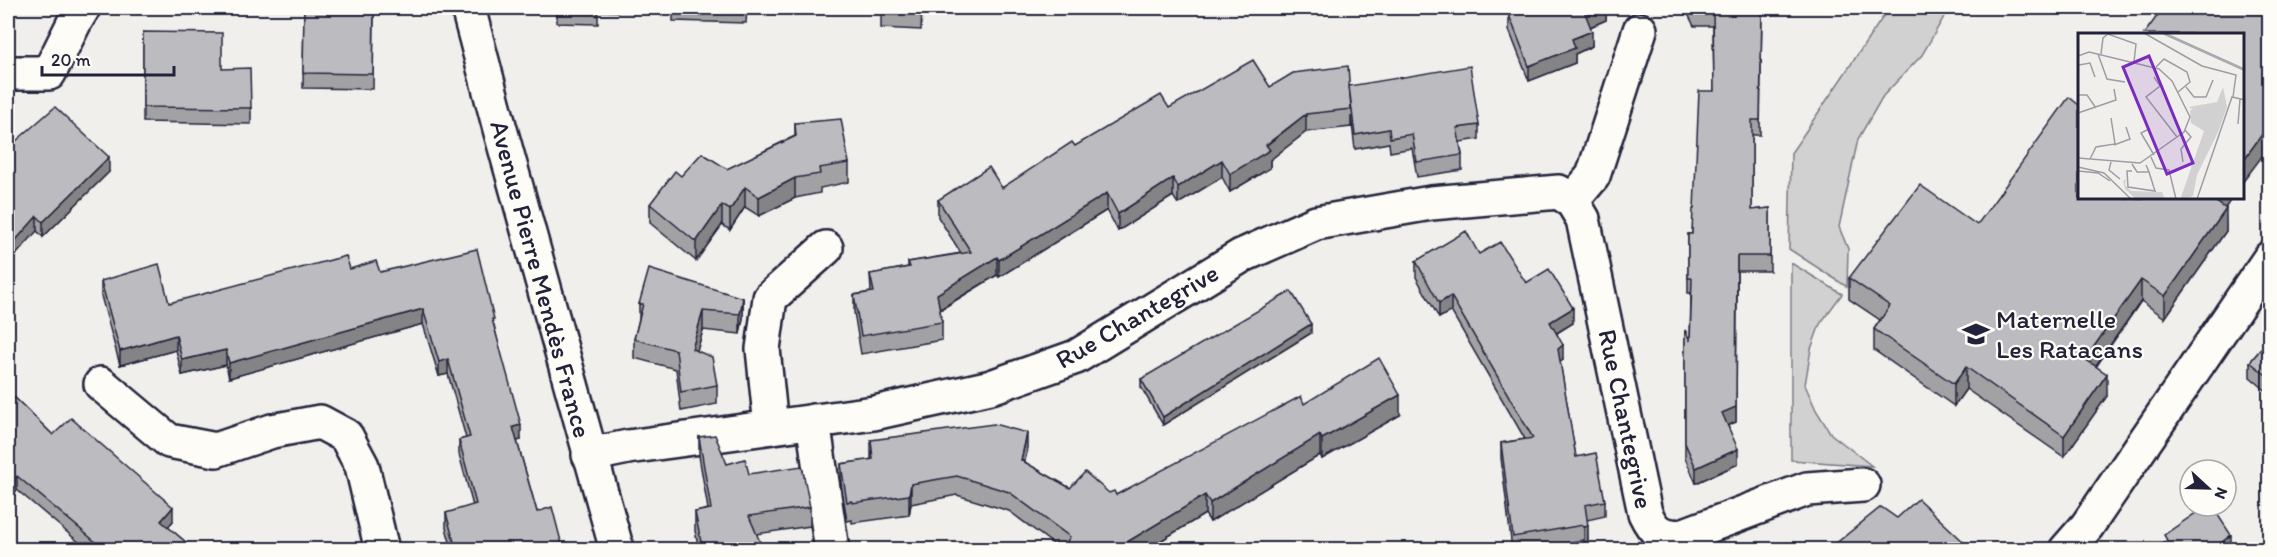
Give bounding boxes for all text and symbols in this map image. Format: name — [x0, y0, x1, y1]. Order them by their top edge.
inset map — [2078, 33, 2244, 200]
scale bar — [42, 39, 174, 77]
text: 20 m — [51, 49, 91, 71]
street label: Avenue Pierre Mendès France — [483, 117, 599, 441]
street label: Rue Chantegrive — [1050, 256, 1224, 376]
place label: Maternelle Les Ratacans — [1996, 303, 2143, 365]
school or university icon: Maternelle Les Ratacans — [1961, 319, 1991, 349]
street label: Rue Chantegrive — [1591, 326, 1661, 512]
north arrow — [2178, 458, 2238, 518]
text: N — [2211, 485, 2232, 502]

